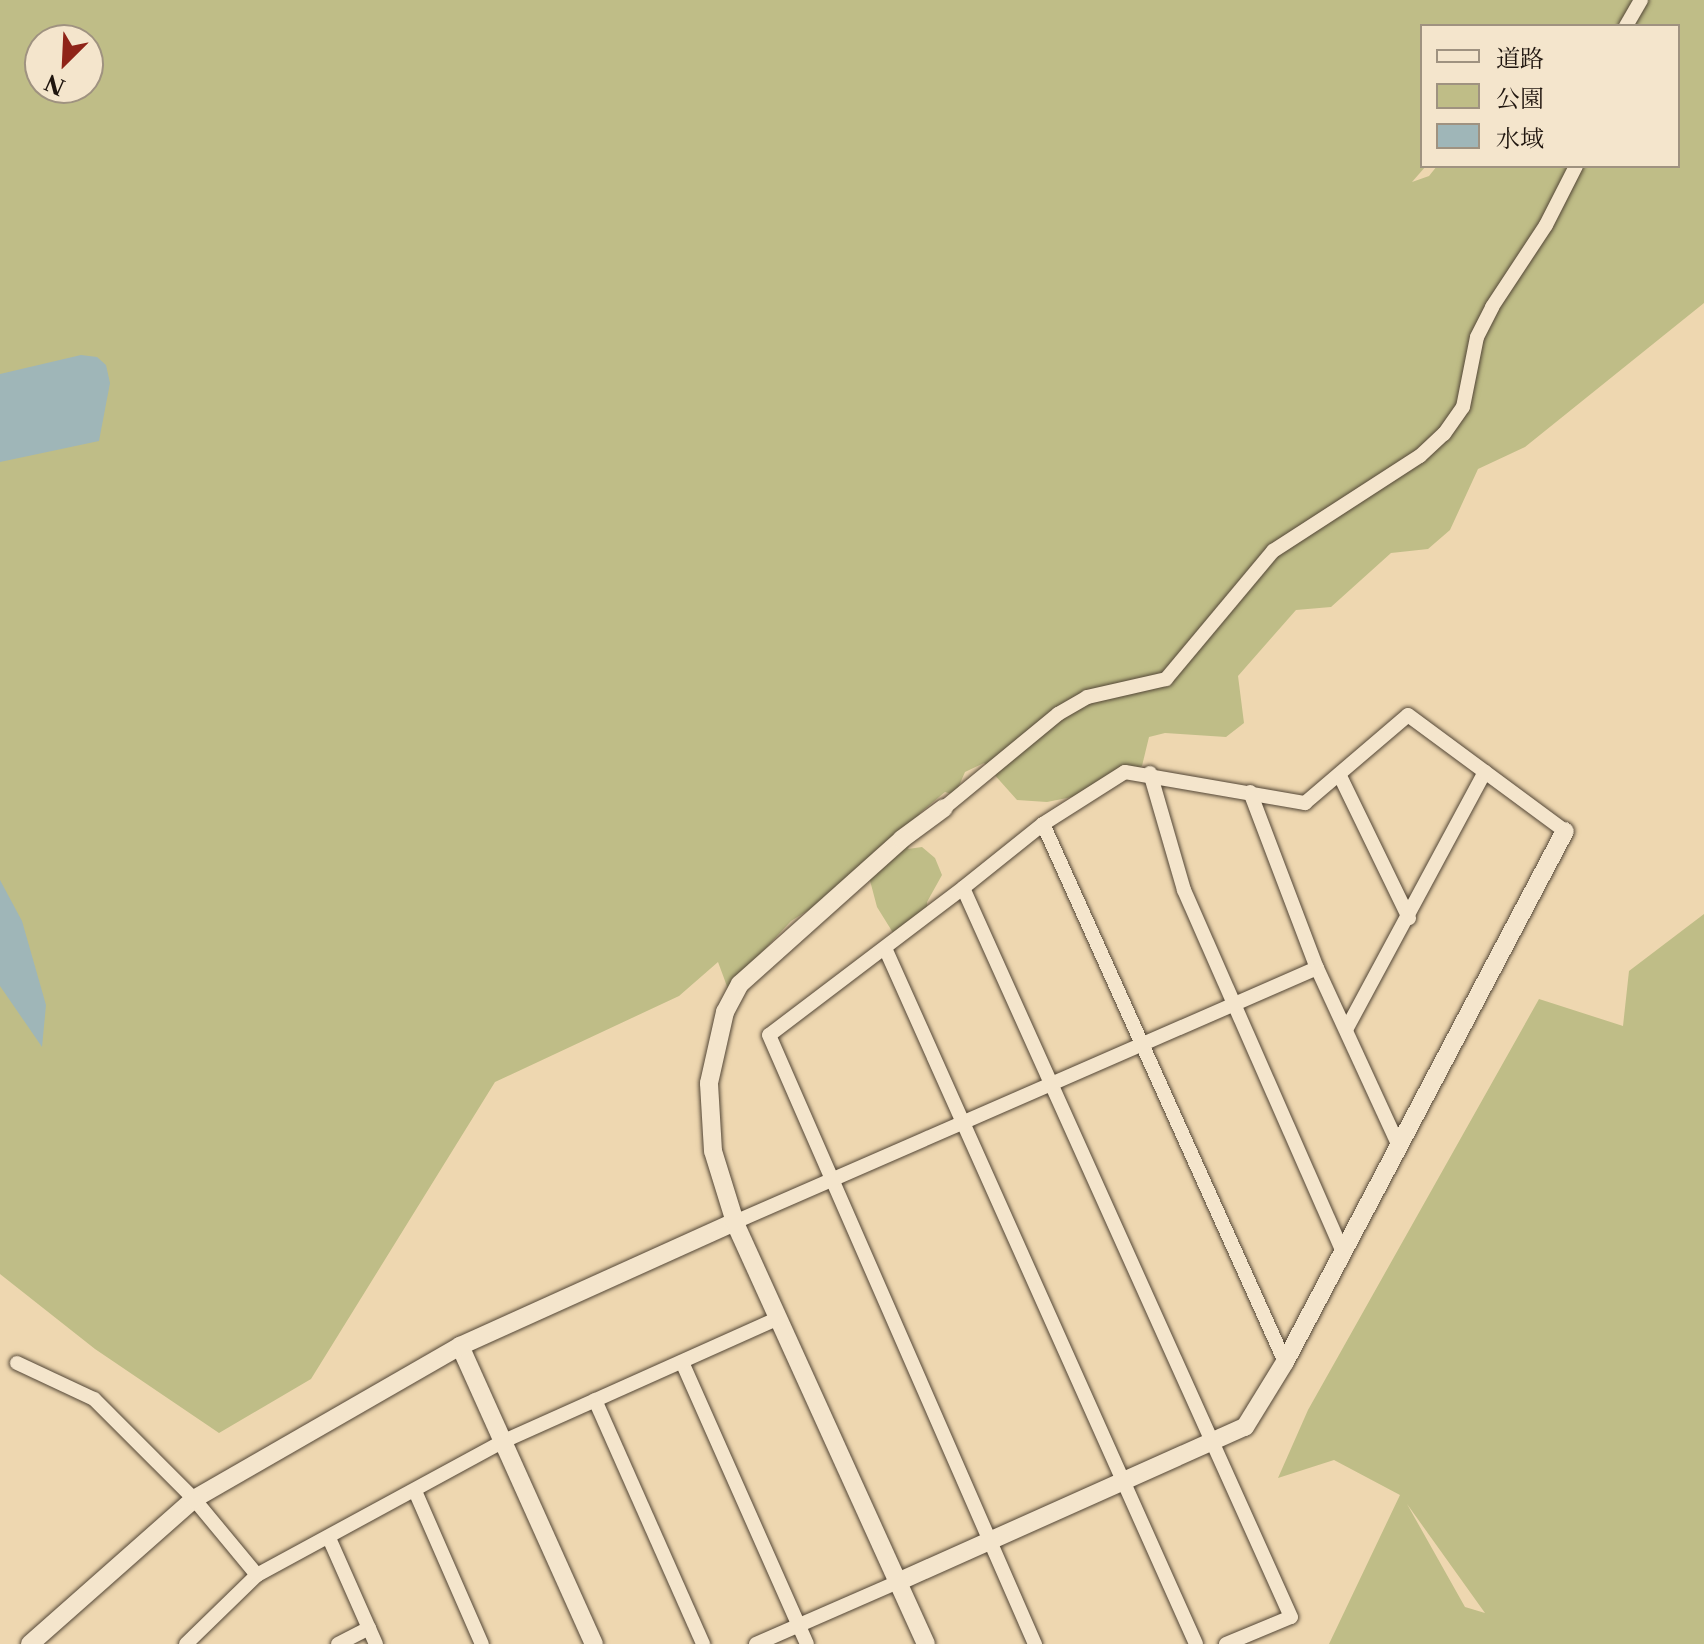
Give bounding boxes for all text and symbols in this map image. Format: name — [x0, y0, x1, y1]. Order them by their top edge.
north arrow — [24, 24, 104, 104]
legend — [1420, 24, 1680, 168]
text: 道路 — [1496, 44, 1544, 73]
text: N — [41, 68, 69, 101]
text: 公園 — [1496, 84, 1544, 113]
text: 水域 — [1496, 124, 1544, 153]

